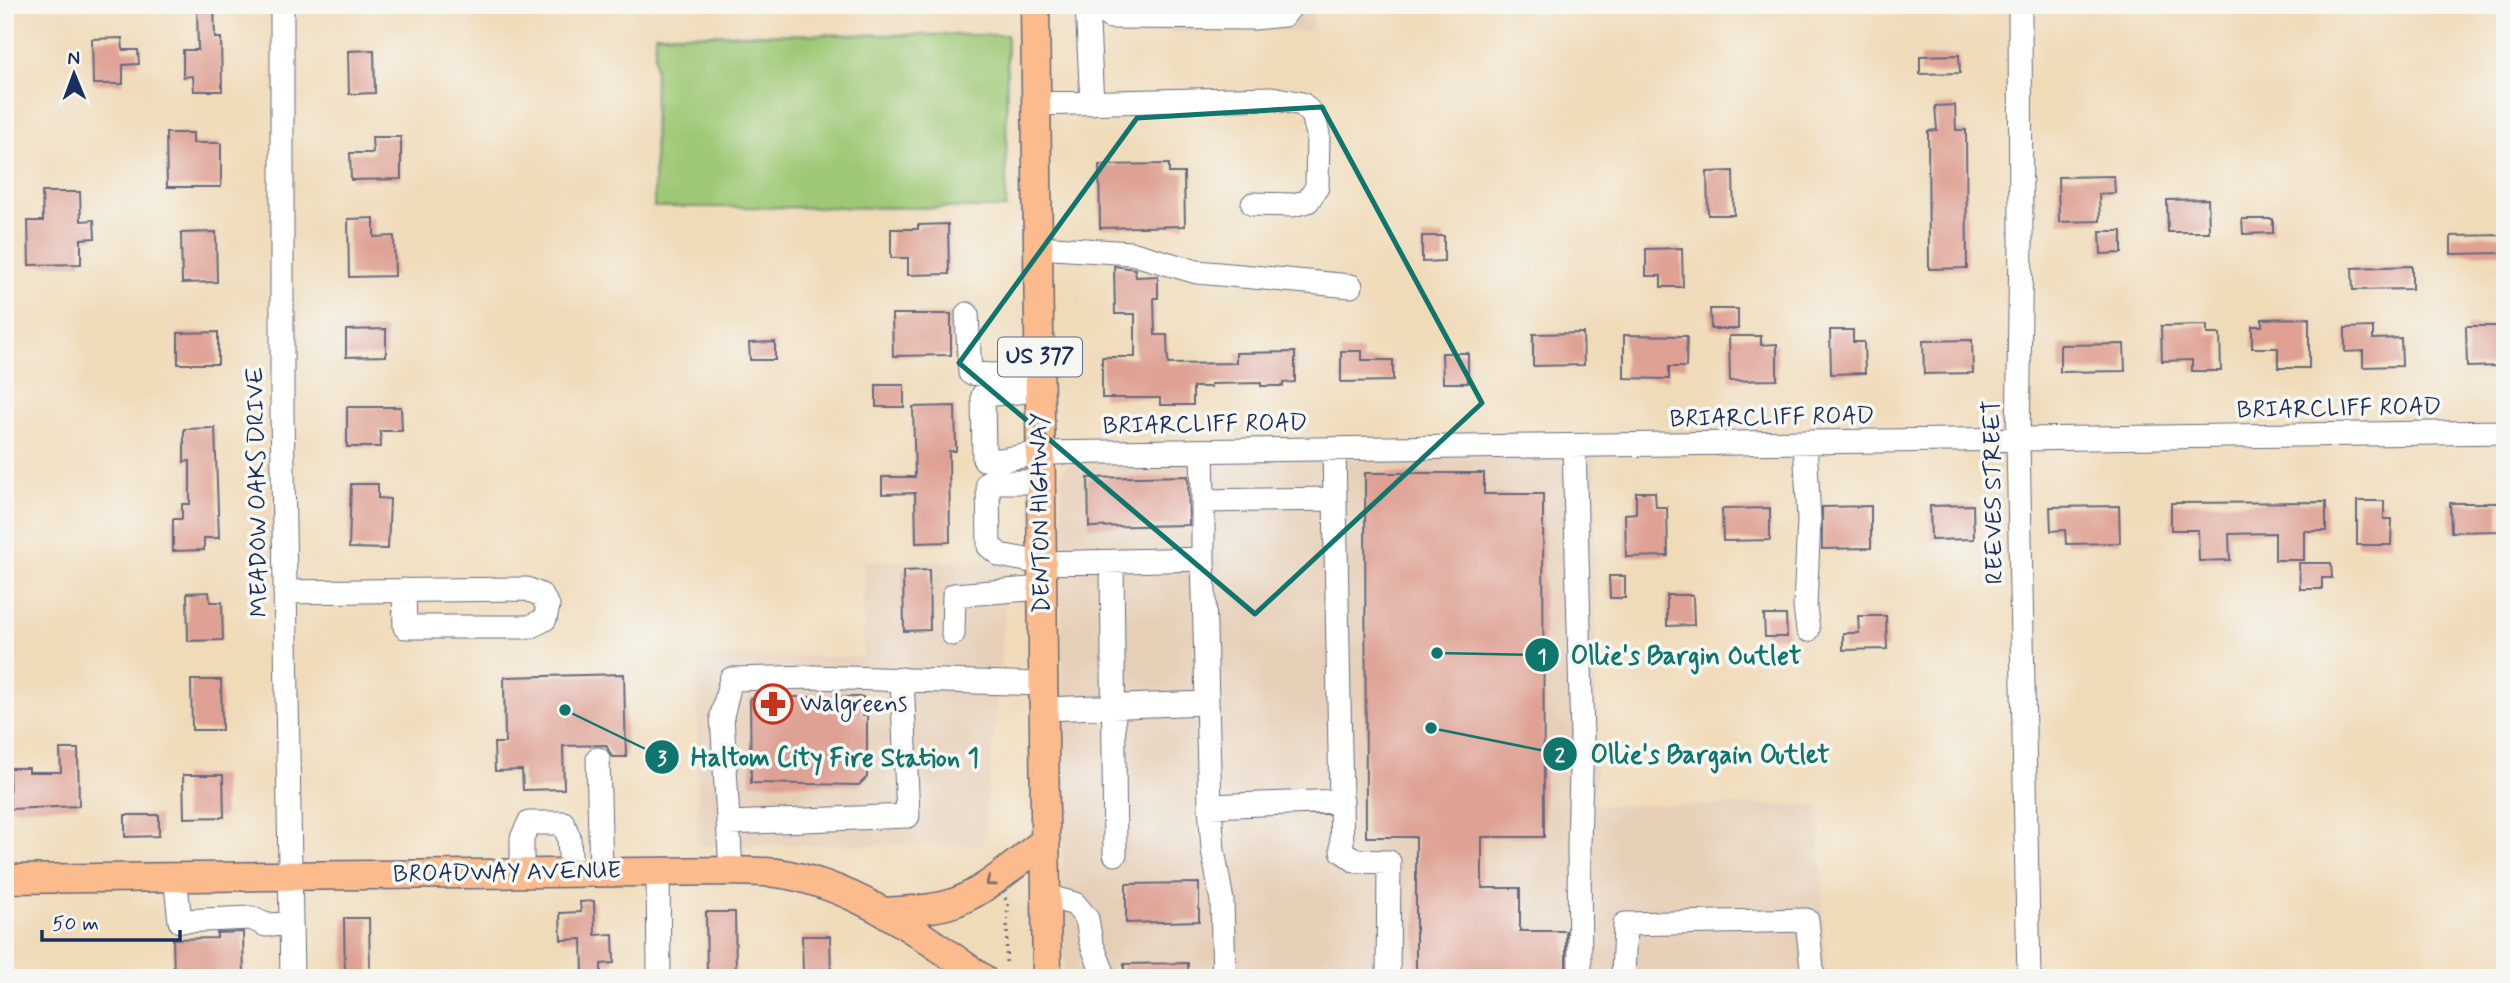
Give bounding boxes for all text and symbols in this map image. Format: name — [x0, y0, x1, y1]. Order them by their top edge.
north arrow — [38, 38, 108, 108]
text: N — [67, 46, 80, 71]
road number: US 377 — [998, 338, 1082, 376]
street label: MEADOW OAKS DRIVE — [240, 366, 276, 618]
street label: BRIARCLIFF ROAD — [2236, 392, 2442, 426]
street label: REEVES STREET — [1977, 399, 2011, 585]
street label: BRIARCLIFF ROAD — [1669, 401, 1875, 435]
street label: BRIARCLIFF ROAD — [1102, 408, 1308, 442]
street label: DENTON HIGHWAY — [1024, 412, 1058, 614]
callout: Ollie's Bargin Outlet — [1524, 632, 1813, 679]
text: Ollie's Bargin Outlet — [1571, 640, 1801, 675]
text: 1 — [1537, 643, 1547, 671]
pharmacy icon: Walgreens — [752, 683, 794, 725]
place label: Walgreens — [800, 689, 908, 722]
callout: Ollie's Bargain Outlet — [1542, 731, 1843, 778]
callout: Haltom City Fire Station 1 — [645, 734, 991, 781]
text: Ollie's Bargain Outlet — [1591, 739, 1829, 774]
text: Haltom City Fire Station 1 — [691, 742, 979, 776]
text: 2 — [1555, 742, 1566, 770]
text: 3 — [657, 745, 667, 773]
street label: BROADWAY AVENUE — [393, 856, 621, 890]
one-way arrow — [985, 874, 998, 886]
scale bar — [42, 899, 180, 943]
text: 50 m — [52, 910, 99, 938]

